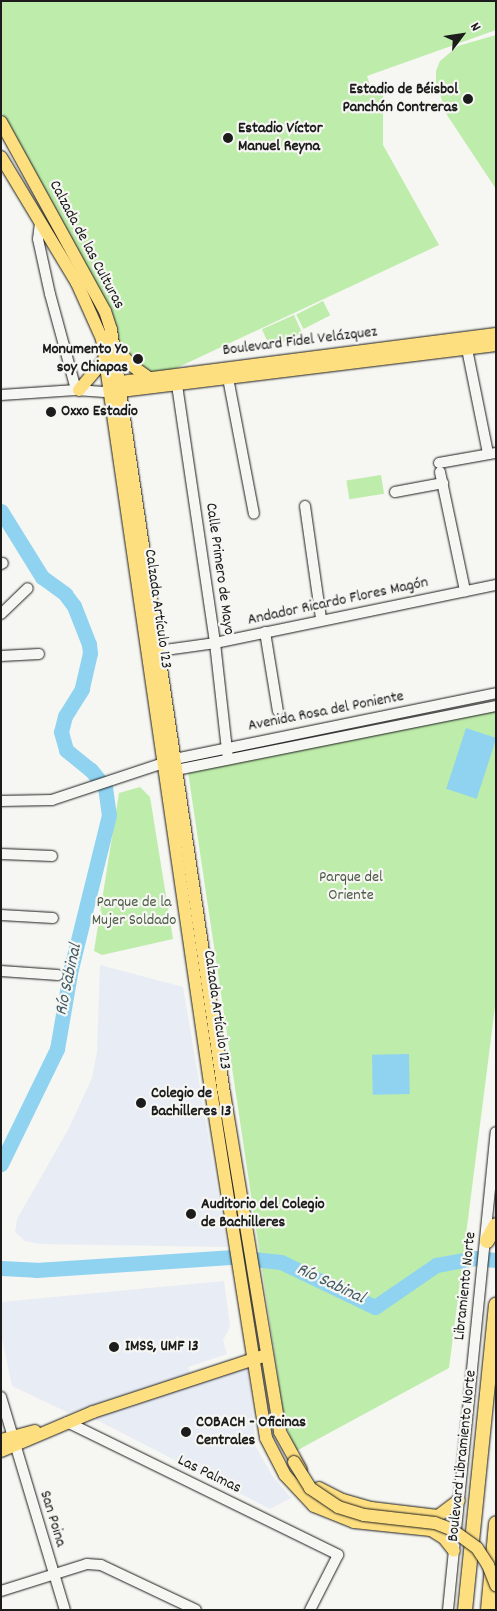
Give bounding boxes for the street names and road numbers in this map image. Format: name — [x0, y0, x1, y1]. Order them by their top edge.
street label: Calzada de las Culturas — [44, 177, 128, 313]
street label: Boulevard Fidel Velázquez — [222, 323, 378, 361]
street label: Calle Primero de Mayo — [200, 502, 238, 636]
street label: Calzada Artículo 123 — [139, 548, 175, 670]
street label: Andador Ricardo Flores Magón — [246, 573, 430, 631]
street label: Avenida Rosa del Poniente — [246, 687, 406, 737]
street label: Calzada Artículo 123 — [198, 949, 234, 1071]
street label: Libramiento Norte — [451, 1231, 481, 1341]
street label: Boulevard Libramiento Norte — [444, 1369, 482, 1543]
street label: Las Palmas — [174, 1451, 244, 1499]
street label: San Poina — [34, 1489, 70, 1549]

